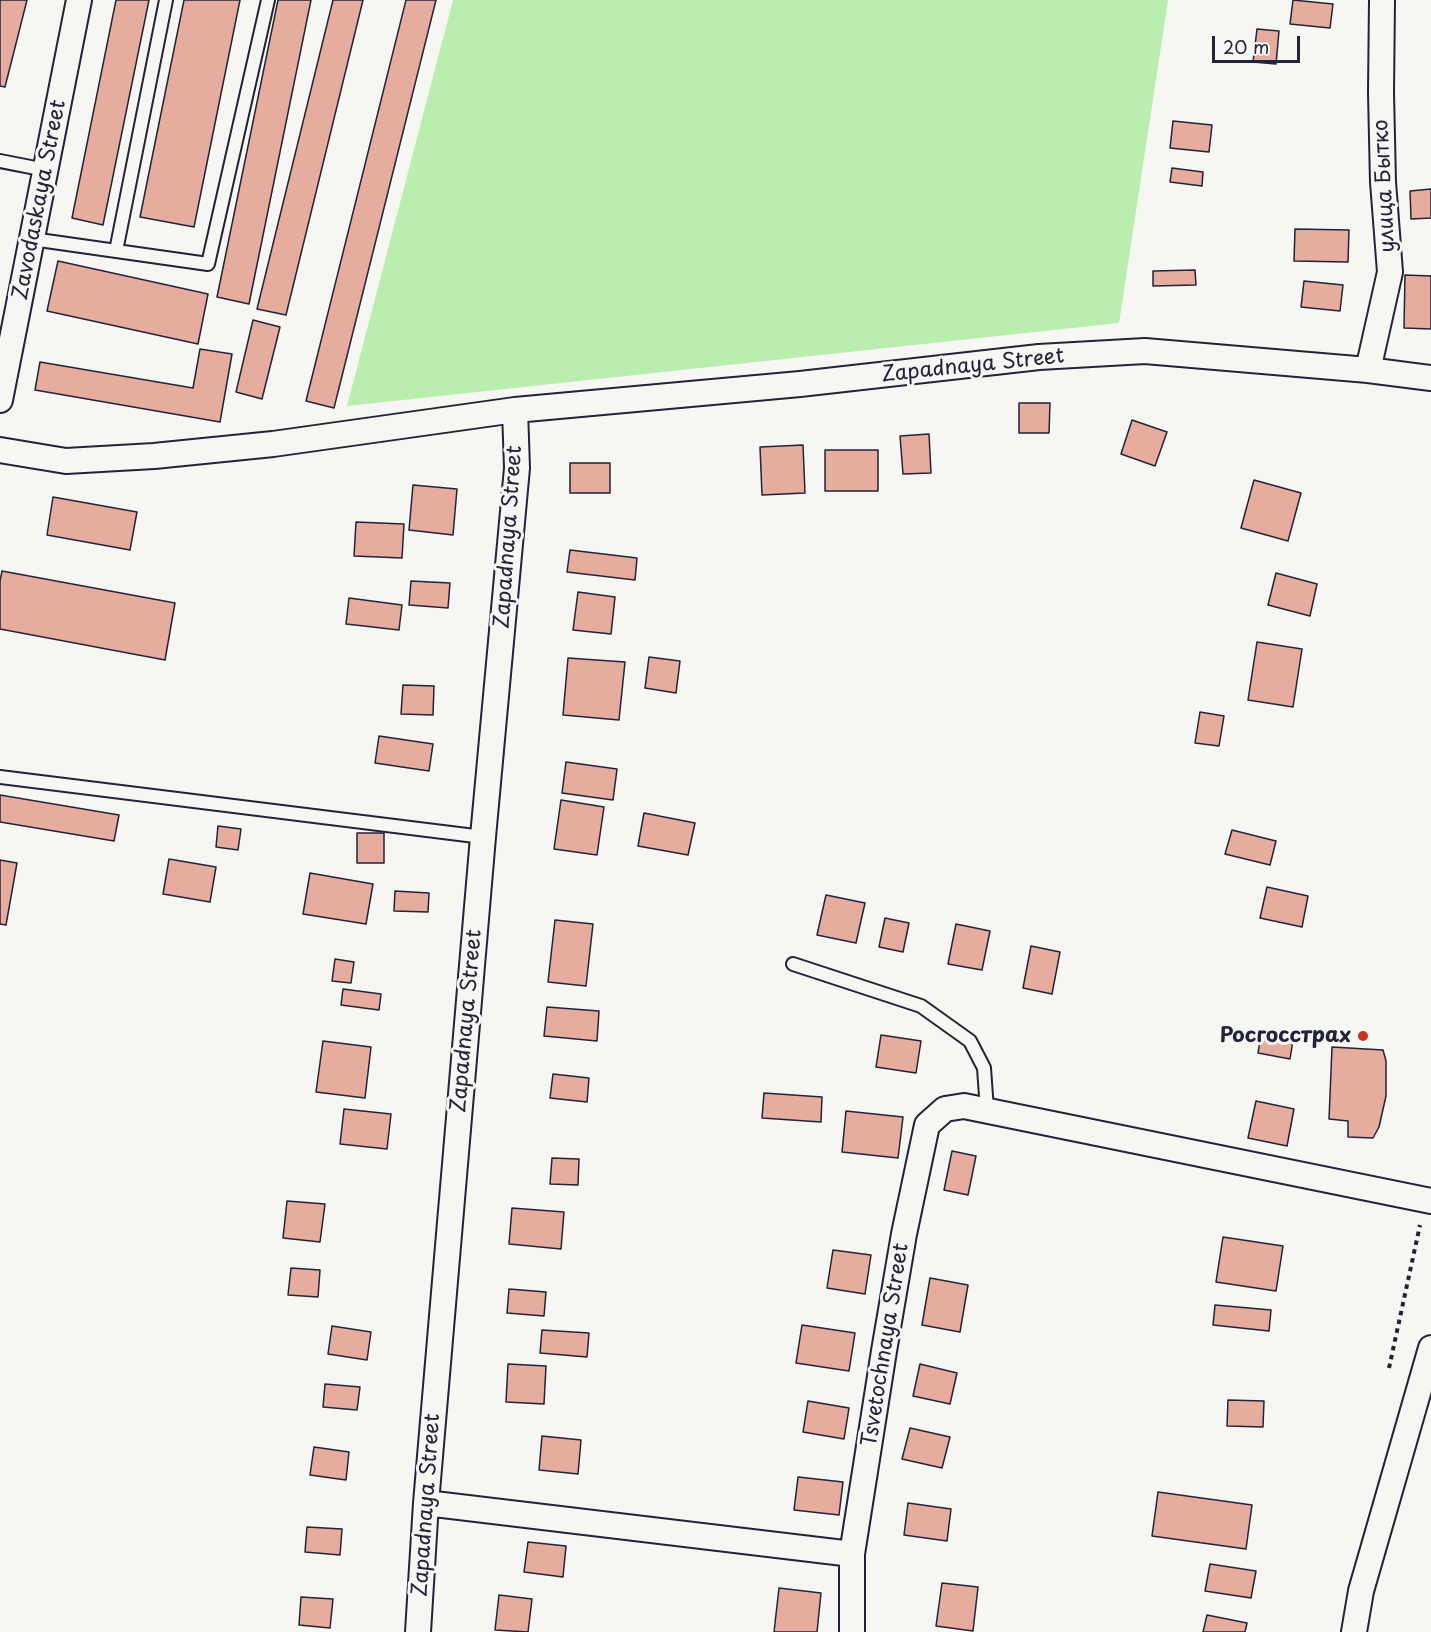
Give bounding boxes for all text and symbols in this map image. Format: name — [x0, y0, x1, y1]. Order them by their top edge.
scale bar — [1215, 24, 1304, 62]
text: 20 m — [1223, 33, 1269, 60]
street label: Zavodaskaya Street — [8, 98, 72, 302]
street label: улица Бытко — [1369, 119, 1401, 253]
street label: Zapadnaya Street — [880, 344, 1066, 388]
street label: Zapadnaya Street — [490, 445, 528, 629]
street label: Zapadnaya Street — [446, 928, 488, 1114]
place label: Росгосстрах — [1220, 1023, 1351, 1049]
marker: Росгосстрах — [1356, 1029, 1370, 1043]
street label: Tsvetochnaya Street — [857, 1241, 915, 1449]
street label: Zapadnaya Street — [408, 1413, 446, 1597]

